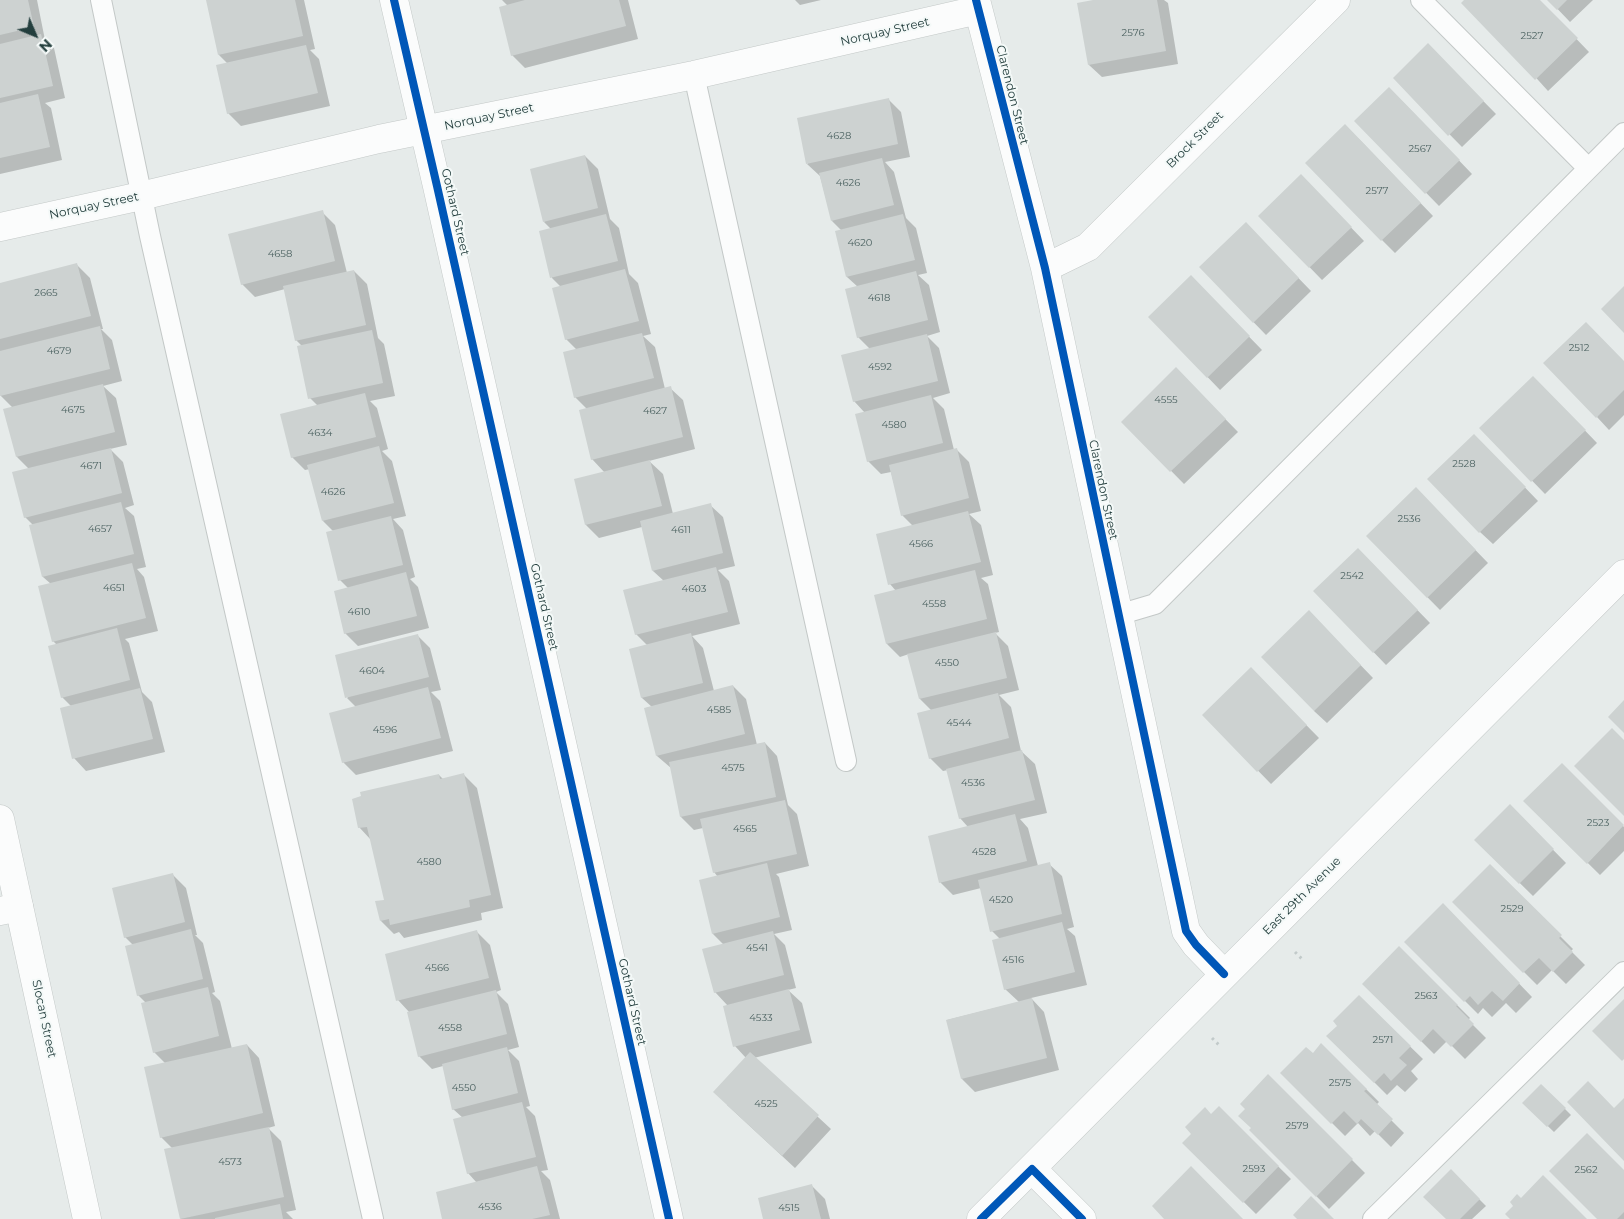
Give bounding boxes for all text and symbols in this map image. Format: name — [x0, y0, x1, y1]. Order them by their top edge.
north arrow — [10, 10, 60, 60]
street label: Norquay Street — [839, 15, 931, 49]
house number: 2576 — [1122, 27, 1144, 39]
house number: 2527 — [1521, 30, 1543, 42]
text: N — [35, 35, 56, 56]
street label: Clarendon Street — [993, 44, 1031, 146]
street label: Norquay Street — [443, 101, 535, 133]
street label: Brock Street — [1164, 109, 1226, 171]
house number: 4628 — [827, 130, 851, 142]
house number: 2567 — [1408, 143, 1432, 155]
street label: Gothard Street — [438, 167, 472, 257]
house number: 4626 — [836, 177, 860, 189]
house number: 2577 — [1366, 185, 1388, 197]
street label: Norquay Street — [48, 190, 140, 222]
house number: 4620 — [848, 237, 872, 249]
house number: 4658 — [268, 248, 292, 260]
house number: 2665 — [34, 287, 58, 299]
house number: 4618 — [868, 292, 890, 304]
house number: 2512 — [1569, 342, 1589, 354]
house number: 4679 — [47, 345, 71, 357]
house number: 4592 — [868, 361, 892, 373]
house number: 4555 — [1154, 394, 1178, 406]
house number: 4675 — [61, 404, 85, 416]
house number: 4627 — [643, 405, 667, 417]
house number: 4580 — [881, 419, 907, 431]
house number: 4634 — [308, 427, 332, 439]
street label: Clarendon Street — [1085, 439, 1121, 541]
house number: 2528 — [1452, 458, 1476, 470]
house number: 4671 — [80, 460, 102, 472]
house number: 4626 — [321, 486, 345, 498]
house number: 2536 — [1397, 513, 1421, 525]
house number: 4657 — [88, 523, 112, 535]
house number: 4611 — [671, 524, 691, 536]
house number: 4566 — [909, 538, 933, 550]
street label: Gothard Street — [527, 562, 561, 652]
house number: 2542 — [1340, 570, 1364, 582]
house number: 4651 — [103, 582, 125, 594]
house number: 4603 — [682, 583, 706, 595]
house number: 4558 — [922, 598, 946, 610]
house number: 4610 — [348, 606, 370, 618]
house number: 4550 — [935, 657, 959, 669]
house number: 4604 — [359, 665, 385, 677]
house number: 4585 — [707, 704, 731, 716]
house number: 4544 — [946, 717, 972, 729]
house number: 4596 — [373, 724, 397, 736]
house number: 4575 — [721, 762, 745, 774]
house number: 4536 — [961, 777, 985, 789]
house number: 2523 — [1587, 817, 1609, 829]
house number: 4565 — [733, 823, 757, 835]
house number: 4528 — [972, 846, 996, 858]
street label: East 29th Avenue — [1260, 854, 1344, 938]
house number: 4580 — [416, 856, 442, 868]
house number: 4520 — [989, 894, 1013, 906]
house number: 2529 — [1500, 903, 1524, 915]
house number: 4541 — [746, 942, 768, 954]
house number: 4516 — [1002, 954, 1024, 966]
street label: Gothard Street — [615, 957, 649, 1047]
house number: 4566 — [425, 962, 449, 974]
street label: Slocan Street — [29, 979, 59, 1059]
house number: 2563 — [1414, 990, 1438, 1002]
house number: 4533 — [749, 1012, 773, 1024]
house number: 4558 — [438, 1022, 462, 1034]
house number: 2571 — [1373, 1034, 1393, 1046]
house number: 2575 — [1329, 1077, 1351, 1089]
house number: 4550 — [452, 1082, 476, 1094]
house number: 4525 — [754, 1098, 778, 1110]
house number: 2579 — [1285, 1120, 1309, 1132]
house number: 4573 — [218, 1156, 242, 1168]
house number: 2593 — [1243, 1163, 1265, 1175]
house number: 2562 — [1574, 1164, 1598, 1176]
house number: 4536 — [478, 1201, 502, 1213]
house number: 4515 — [778, 1202, 800, 1214]

